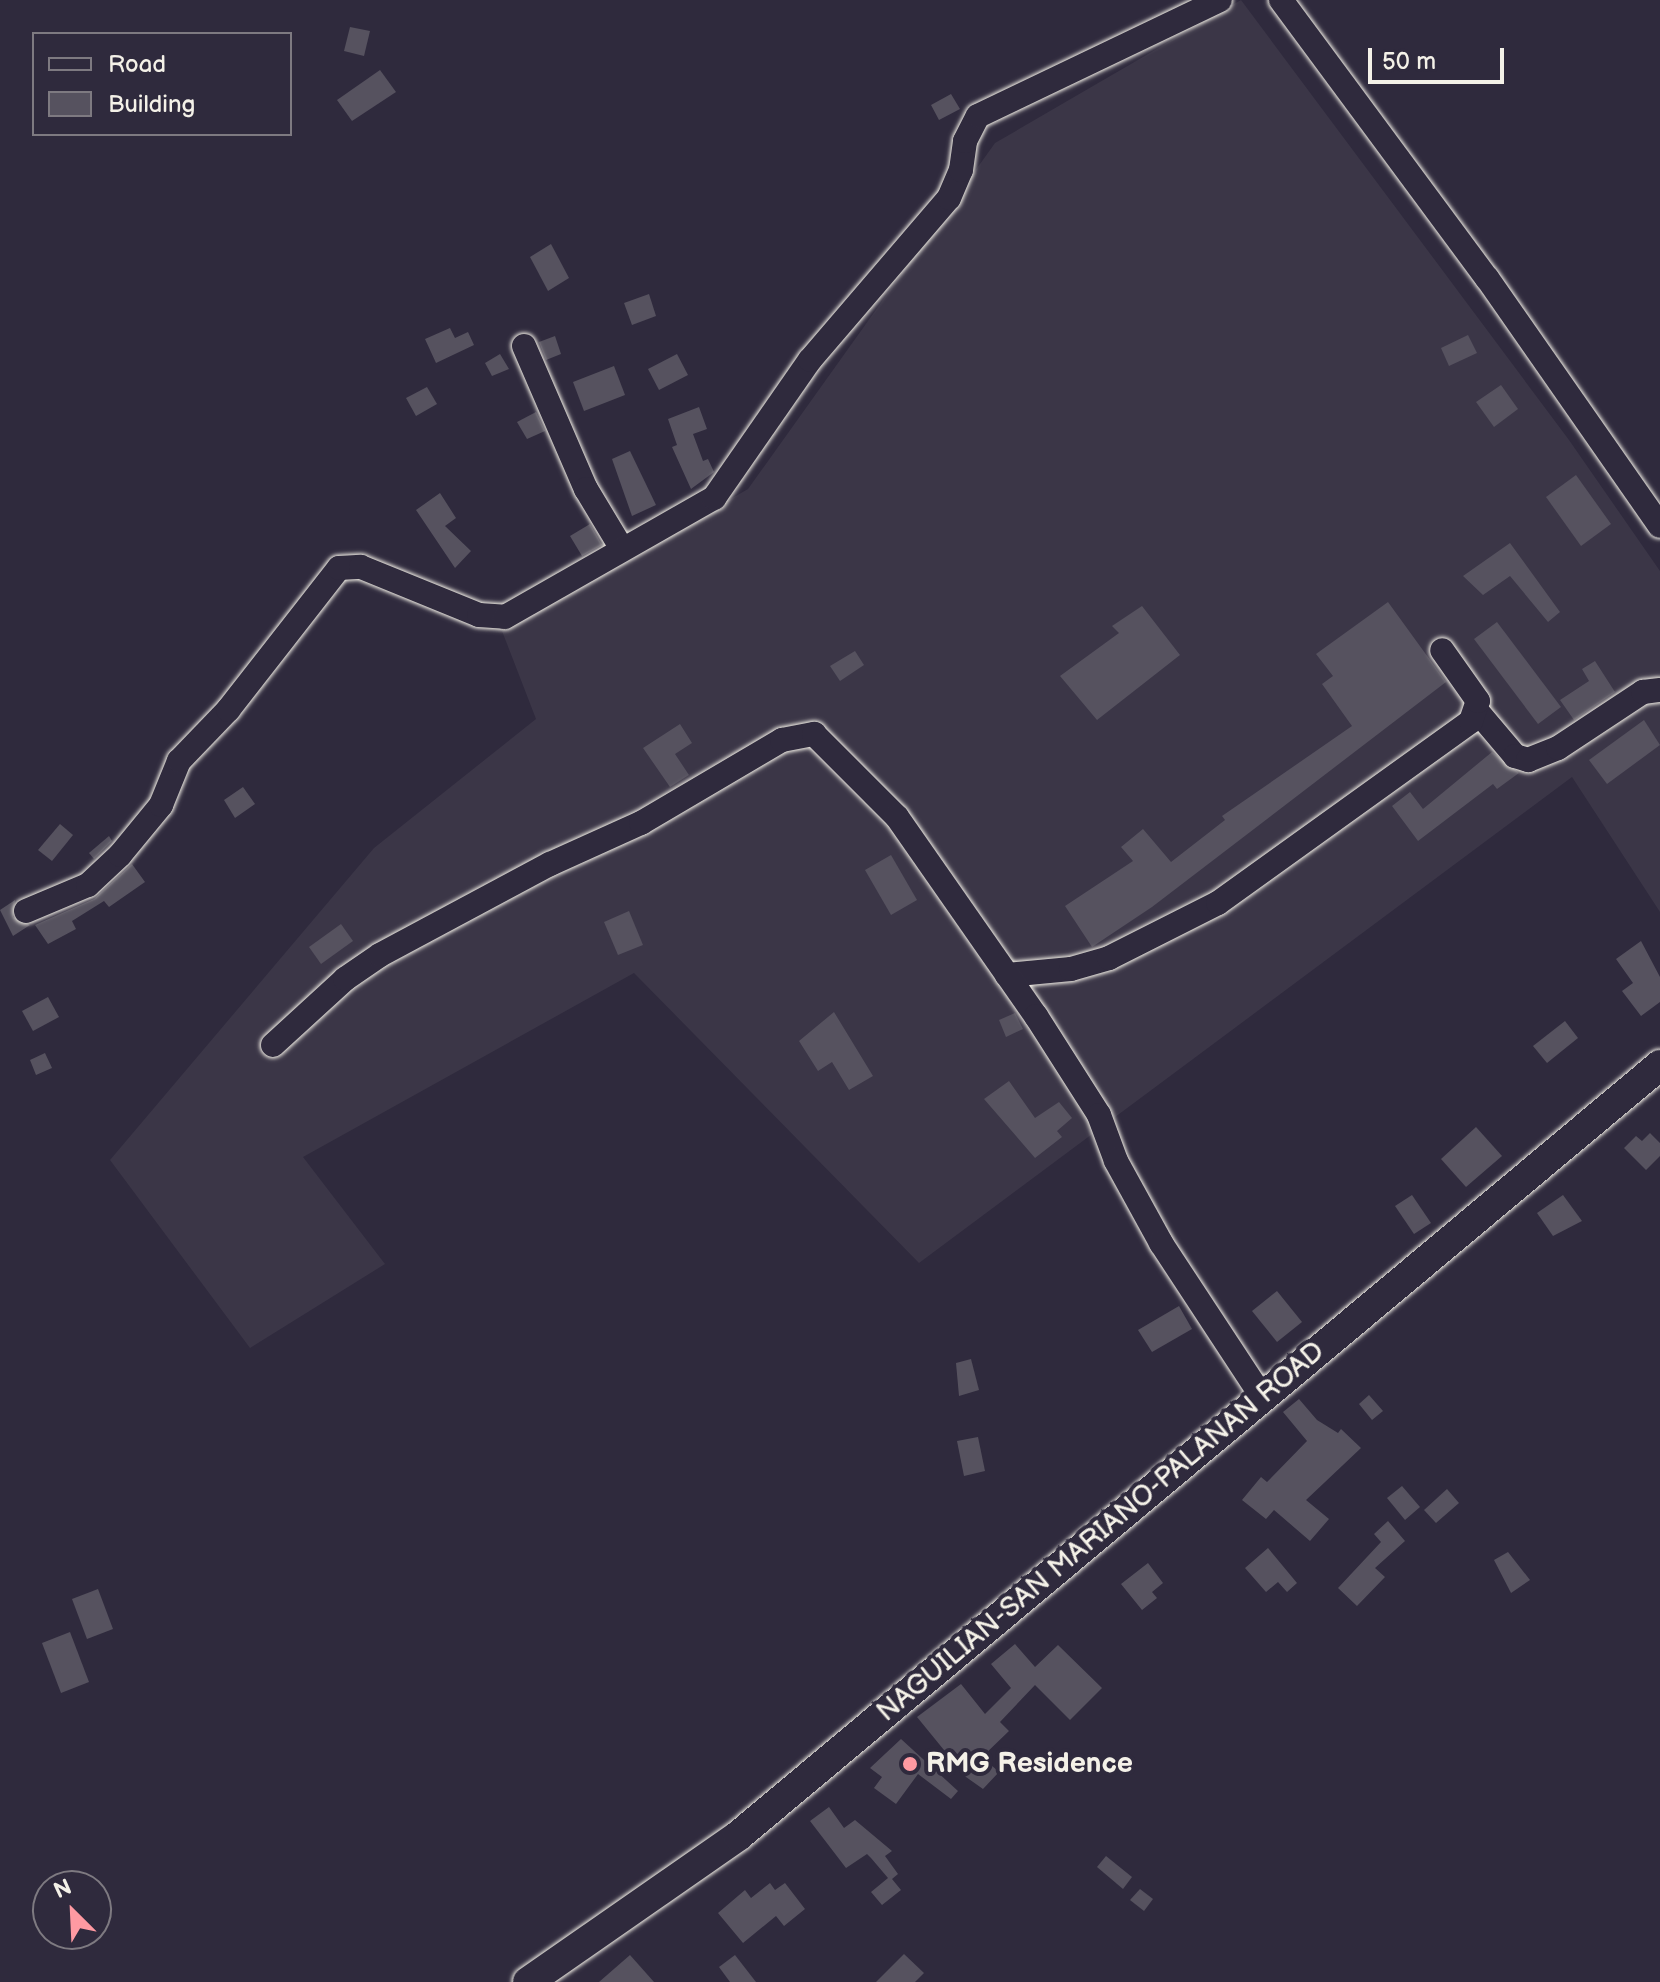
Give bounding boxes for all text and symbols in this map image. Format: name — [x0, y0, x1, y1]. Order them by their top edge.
legend — [32, 32, 292, 136]
scale bar — [1372, 32, 1508, 82]
text: 50 m — [1382, 47, 1436, 76]
text: Road — [108, 50, 166, 79]
text: Building — [108, 90, 195, 119]
street label: NAGUILIAN-SAN MARIANO-PALANAN ROAD — [870, 1335, 1332, 1729]
place label: RMG Residence — [926, 1747, 1133, 1781]
marker: RMG Residence — [901, 1755, 919, 1773]
north arrow — [32, 1870, 112, 1950]
text: N — [50, 1874, 76, 1905]

